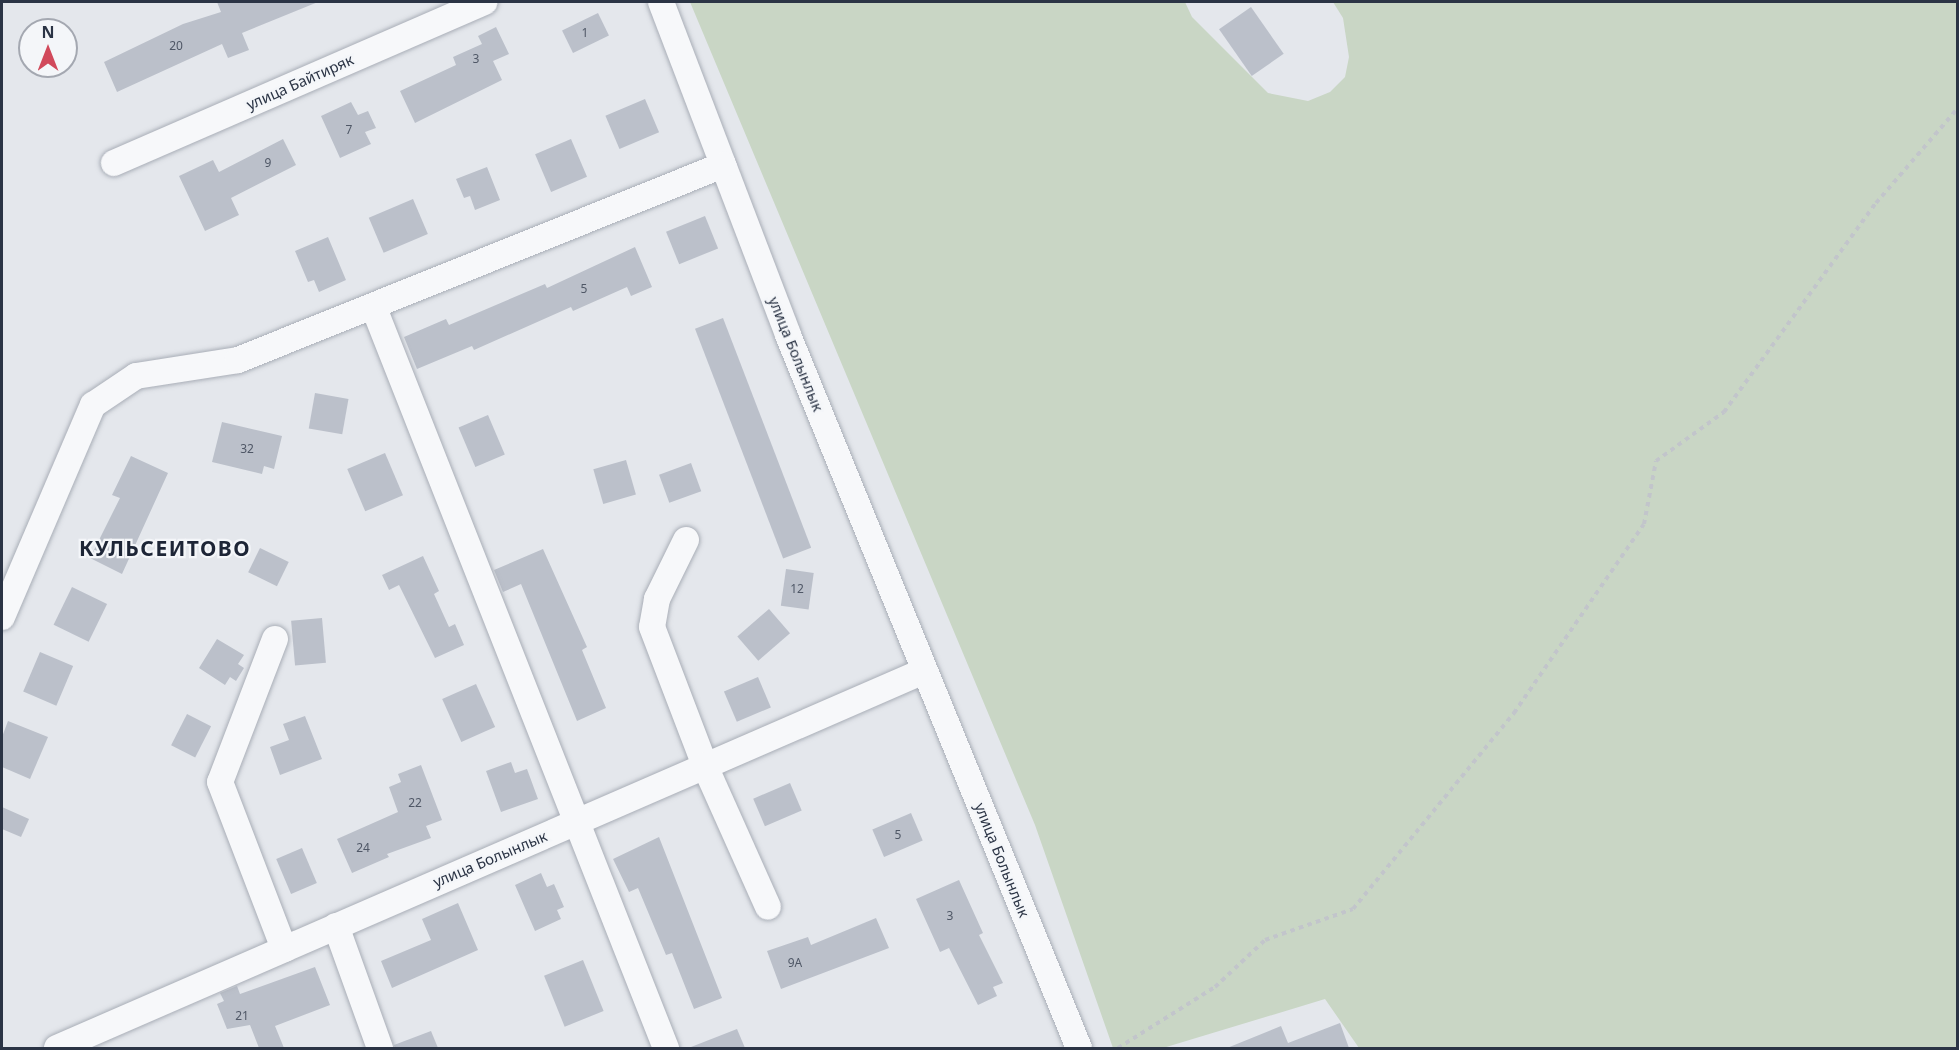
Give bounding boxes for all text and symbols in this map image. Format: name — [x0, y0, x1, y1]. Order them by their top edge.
north arrow — [18, 18, 78, 78]
text: N — [41, 21, 55, 43]
house number: 1 — [582, 26, 588, 40]
house number: 20 — [169, 39, 183, 53]
street label: улица Байтиряк — [244, 50, 356, 114]
house number: 3 — [473, 52, 479, 66]
house number: 7 — [346, 123, 352, 137]
house number: 9 — [265, 156, 271, 170]
house number: 5 — [581, 282, 587, 296]
street label: улица Болынлык — [765, 294, 827, 414]
house number: 32 — [240, 442, 254, 456]
district label: КУЛЬСЕИТОВО — [79, 535, 251, 561]
house number: 12 — [790, 582, 804, 596]
house number: 22 — [408, 796, 422, 810]
street label: улица Болынлык — [971, 800, 1033, 920]
street label: улица Болынлык — [430, 827, 550, 891]
house number: 5 — [895, 828, 901, 842]
house number: 24 — [356, 841, 370, 855]
house number: 3 — [947, 909, 953, 923]
house number: 9А — [788, 956, 802, 970]
house number: 21 — [235, 1009, 249, 1023]

